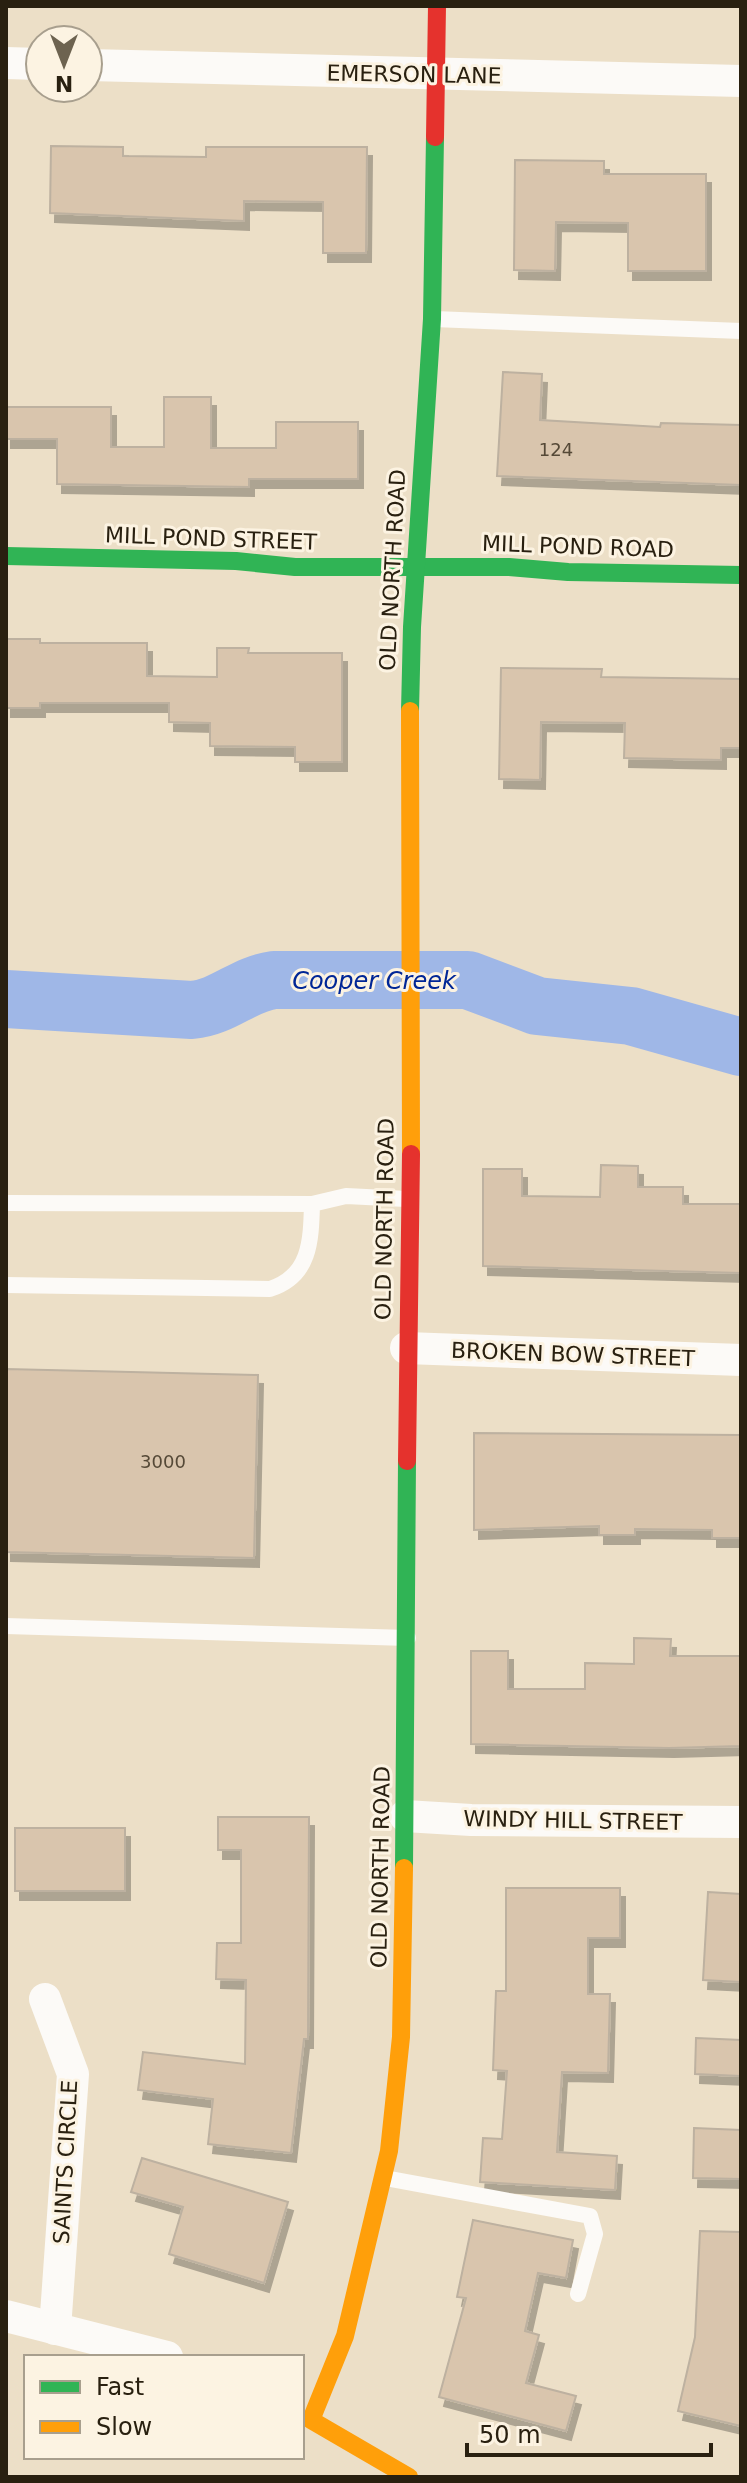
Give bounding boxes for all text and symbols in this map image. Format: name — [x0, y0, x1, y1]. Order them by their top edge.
north arrow — [24, 24, 104, 104]
street label: EMERSON LANE — [326, 60, 502, 89]
text: N — [55, 71, 73, 96]
house number: 124 — [539, 439, 573, 460]
street label: OLD NORTH ROAD — [375, 468, 410, 672]
street label: MILL POND STREET — [105, 522, 318, 555]
street label: MILL POND ROAD — [482, 531, 674, 562]
water label: Cooper Creek — [292, 967, 457, 995]
street label: OLD NORTH ROAD — [370, 1118, 399, 1320]
street label: BROKEN BOW STREET — [451, 1338, 696, 1371]
house number: 3000 — [140, 1451, 186, 1472]
street label: OLD NORTH ROAD — [366, 1766, 395, 1968]
street label: WINDY HILL STREET — [463, 1806, 683, 1835]
street label: SAINTS CIRCLE — [49, 2079, 82, 2245]
legend — [24, 2355, 304, 2459]
text: Fast — [96, 2373, 144, 2401]
scale bar — [467, 2407, 711, 2457]
text: Slow — [96, 2413, 152, 2441]
text: 50 m — [479, 2421, 541, 2449]

